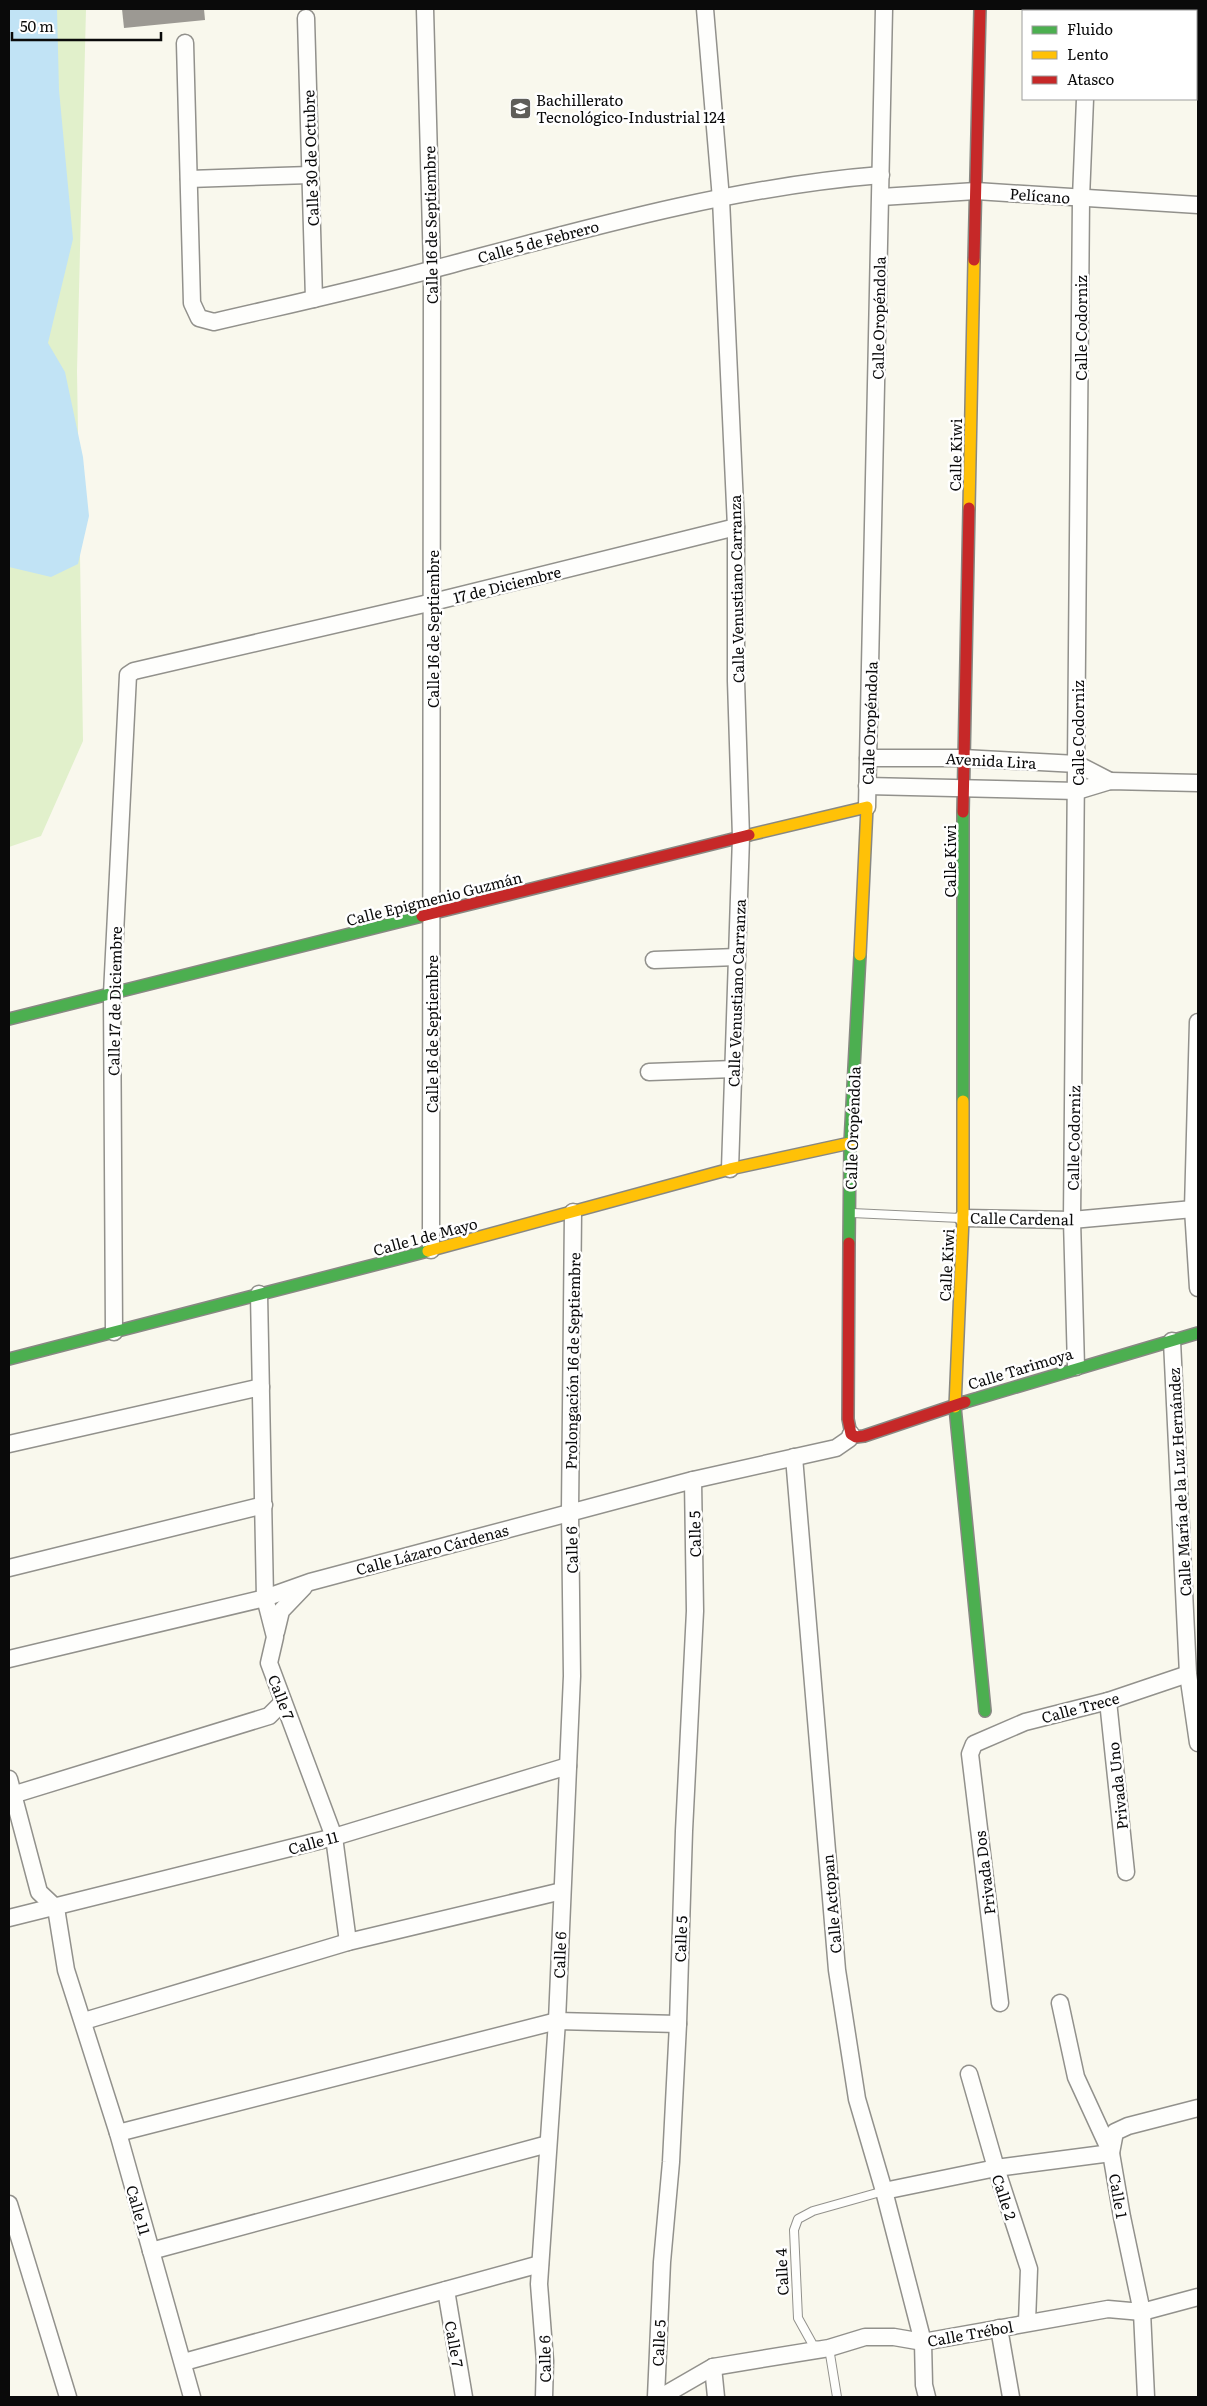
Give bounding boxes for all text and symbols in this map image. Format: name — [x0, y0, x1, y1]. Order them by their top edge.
scale bar — [12, 10, 161, 42]
legend — [1022, 10, 1197, 100]
text: 50 m — [20, 14, 54, 37]
text: Fluido — [1067, 17, 1113, 40]
text: Lento — [1067, 42, 1109, 65]
text: Atasco — [1067, 67, 1114, 90]
place label: Bachillerato Tecnológico-Industrial 124 — [536, 88, 725, 128]
street label: Calle 30 de Octubre — [296, 89, 324, 227]
school or university icon: Bachillerato Tecnológico-Industrial 124 — [508, 96, 532, 120]
street label: Calle 16 de Septiembre — [417, 146, 443, 304]
street label: Pelícano — [1009, 181, 1071, 209]
street label: Calle 5 de Febrero — [475, 214, 601, 268]
street label: Calle Oropéndola — [865, 255, 891, 380]
street label: Calle Codorniz — [1069, 275, 1092, 381]
street label: Calle Kiwi — [943, 418, 967, 492]
street label: Calle Venustiano Carranza — [723, 494, 749, 683]
street label: Calle 16 de Septiembre — [421, 550, 444, 708]
street label: 17 de Diciembre — [451, 559, 564, 609]
street label: Calle Oropéndola — [855, 660, 883, 785]
street label: Calle Codorniz — [1066, 680, 1089, 786]
street label: Avenida Lira — [945, 746, 1038, 774]
street label: Calle Kiwi — [938, 825, 961, 897]
street label: Calle Epigmenio Guzmán — [344, 865, 524, 931]
street label: Calle Venustiano Carranza — [721, 898, 751, 1088]
street label: Calle 17 de Diciembre — [101, 926, 127, 1076]
street label: Calle 16 de Septiembre — [420, 955, 443, 1113]
street label: Calle Oropéndola — [838, 1065, 866, 1190]
street label: Calle Codorniz — [1061, 1085, 1085, 1191]
street label: Calle Cardenal — [970, 1206, 1074, 1230]
street label: Calle 1 de Mayo — [370, 1211, 480, 1261]
street label: Calle Kiwi — [933, 1228, 959, 1302]
street label: Prolongación 16 de Septiembre — [559, 1252, 585, 1470]
street label: Calle Tarimoya — [965, 1341, 1076, 1395]
street label: Calle María de la Luz Hernández — [1162, 1367, 1196, 1597]
street label: Calle 5 — [682, 1510, 706, 1558]
street label: Calle Lázaro Cárdenas — [353, 1517, 511, 1580]
street label: Calle 6 — [559, 1526, 583, 1574]
street label: Calle 7 — [263, 1671, 301, 1723]
street label: Calle Trece — [1039, 1686, 1122, 1728]
street label: Privada Uno — [1101, 1741, 1133, 1831]
street label: Calle 11 — [285, 1824, 341, 1860]
street label: Privada Dos — [967, 1829, 1001, 1916]
street label: Calle Actopan — [815, 1853, 847, 1954]
street label: Calle 5 — [668, 1915, 692, 1963]
street label: Calle 6 — [547, 1931, 571, 1979]
street label: Calle 2 — [987, 2171, 1023, 2223]
street label: Calle 1 — [1104, 2172, 1134, 2220]
street label: Calle 11 — [121, 2182, 157, 2238]
street label: Calle 4 — [768, 2248, 794, 2296]
street label: Calle Trébol — [925, 2314, 1015, 2352]
street label: Calle 7 — [440, 2319, 470, 2369]
street label: Calle 5 — [645, 2319, 671, 2367]
street label: Calle 6 — [532, 2335, 556, 2383]

